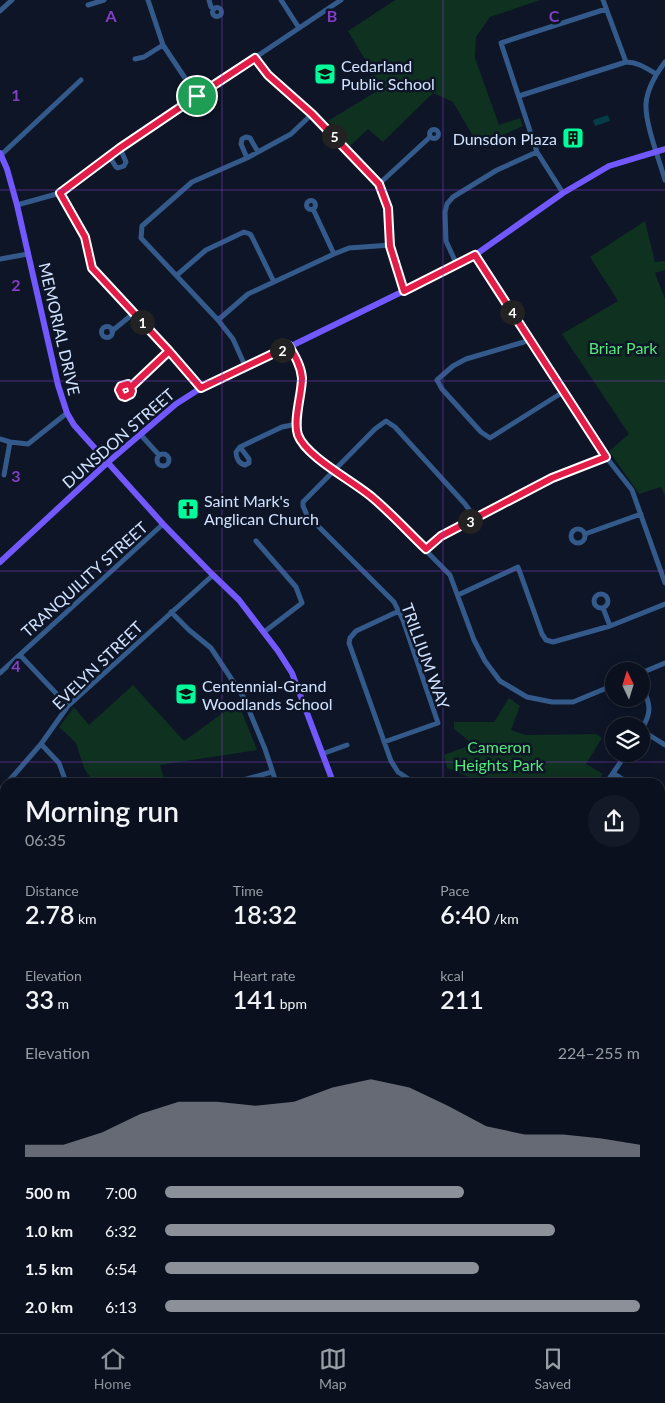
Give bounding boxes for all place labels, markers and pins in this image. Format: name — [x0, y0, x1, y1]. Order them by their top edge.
place label: Cedarland Public School — [341, 56, 435, 93]
school or university icon: Cedarland Public School — [313, 62, 337, 86]
pin — [176, 75, 218, 117]
pin: 5 — [322, 124, 346, 148]
building icon: Dunsdon Plaza — [561, 126, 585, 150]
place label: Dunsdon Plaza — [453, 129, 557, 148]
pin: 4 — [500, 300, 524, 324]
pin: 1 — [130, 310, 154, 334]
pin: 2 — [270, 338, 294, 362]
place label: Saint Mark's Anglican Church — [204, 491, 319, 528]
church icon: Saint Mark's Anglican Church — [176, 497, 200, 521]
pin: 3 — [458, 508, 482, 534]
place label: Centennial-Grand Woodlands School — [202, 676, 333, 713]
school or university icon: Centennial-Grand Woodlands School — [174, 682, 198, 706]

